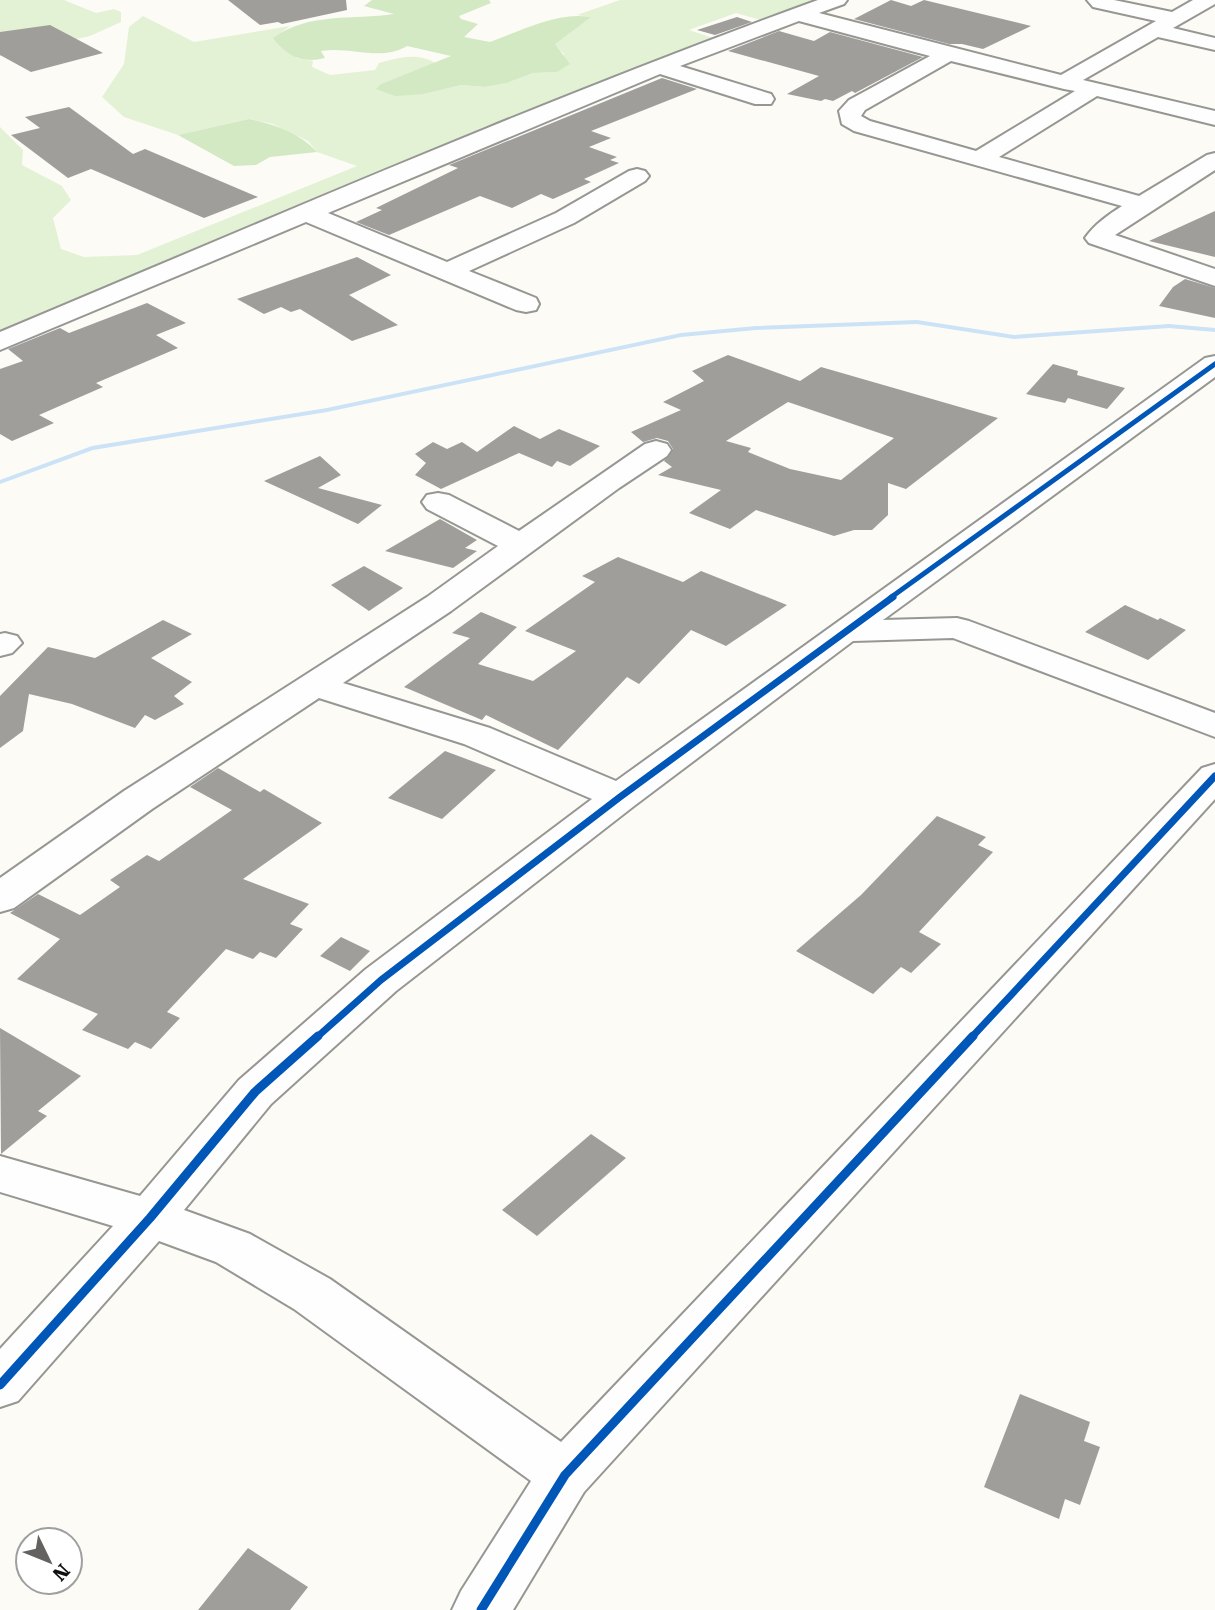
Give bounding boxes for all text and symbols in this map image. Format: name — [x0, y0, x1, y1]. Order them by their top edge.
north arrow — [14, 1526, 84, 1596]
text: N — [47, 1559, 74, 1586]

